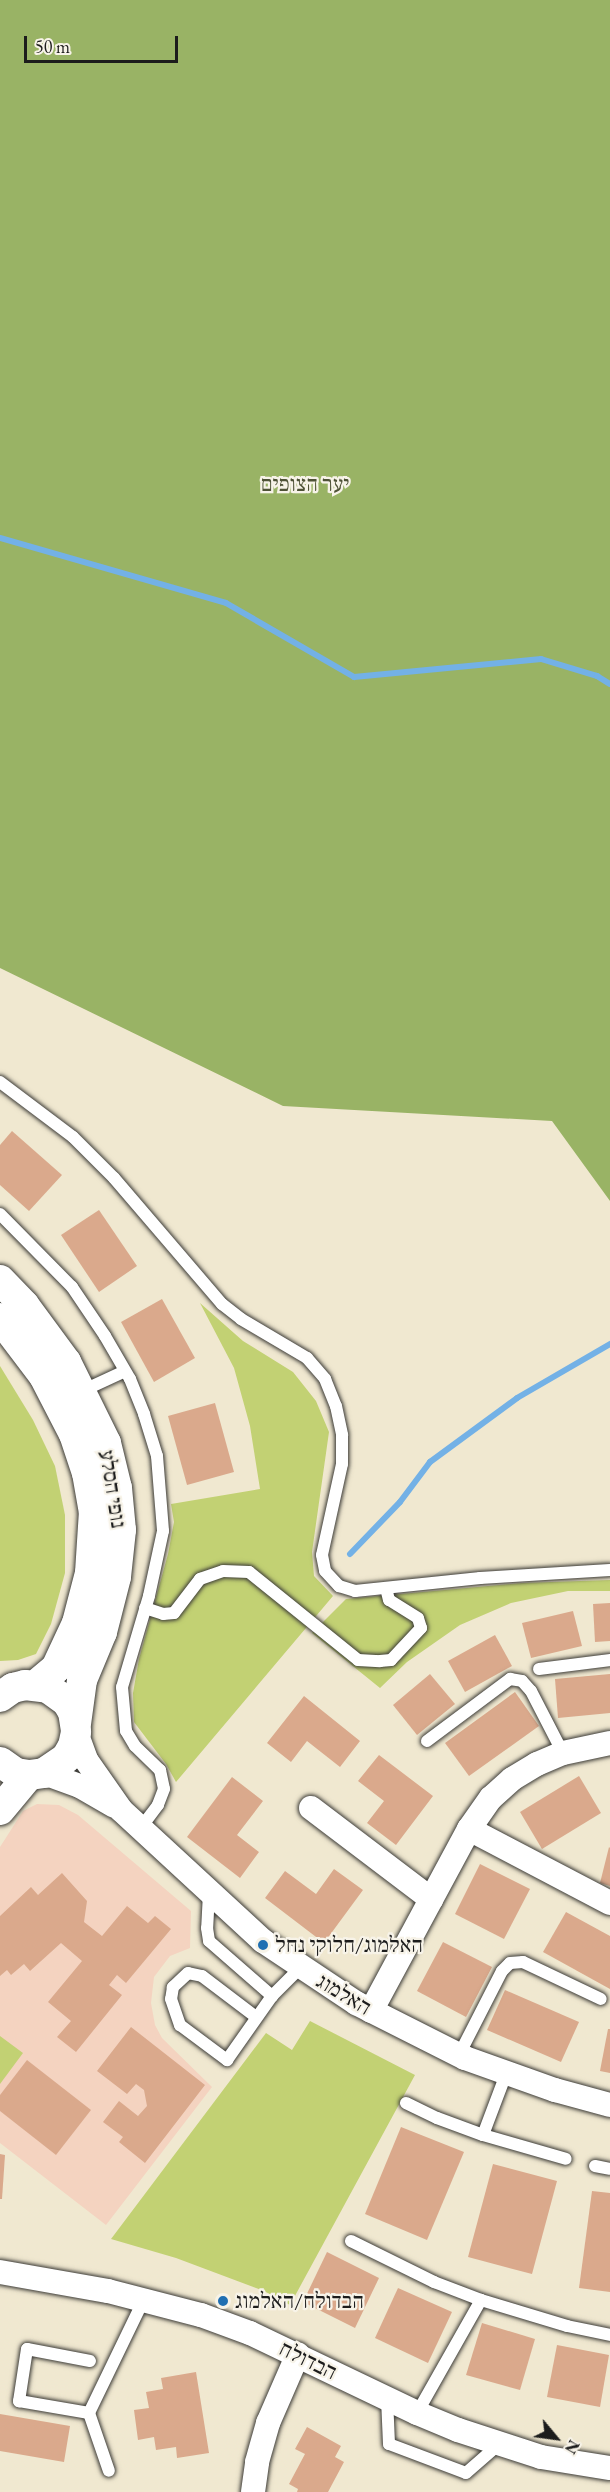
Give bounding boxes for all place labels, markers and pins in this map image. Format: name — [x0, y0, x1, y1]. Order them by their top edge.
place label: האלמוג/חלוקי נחל — [275, 1932, 423, 1958]
marker: האלמוג/חלוקי נחל — [256, 1938, 270, 1952]
place label: הבדולח/האלמוג — [235, 2288, 364, 2314]
marker: הבדולח/האלמוג — [216, 2294, 230, 2308]

